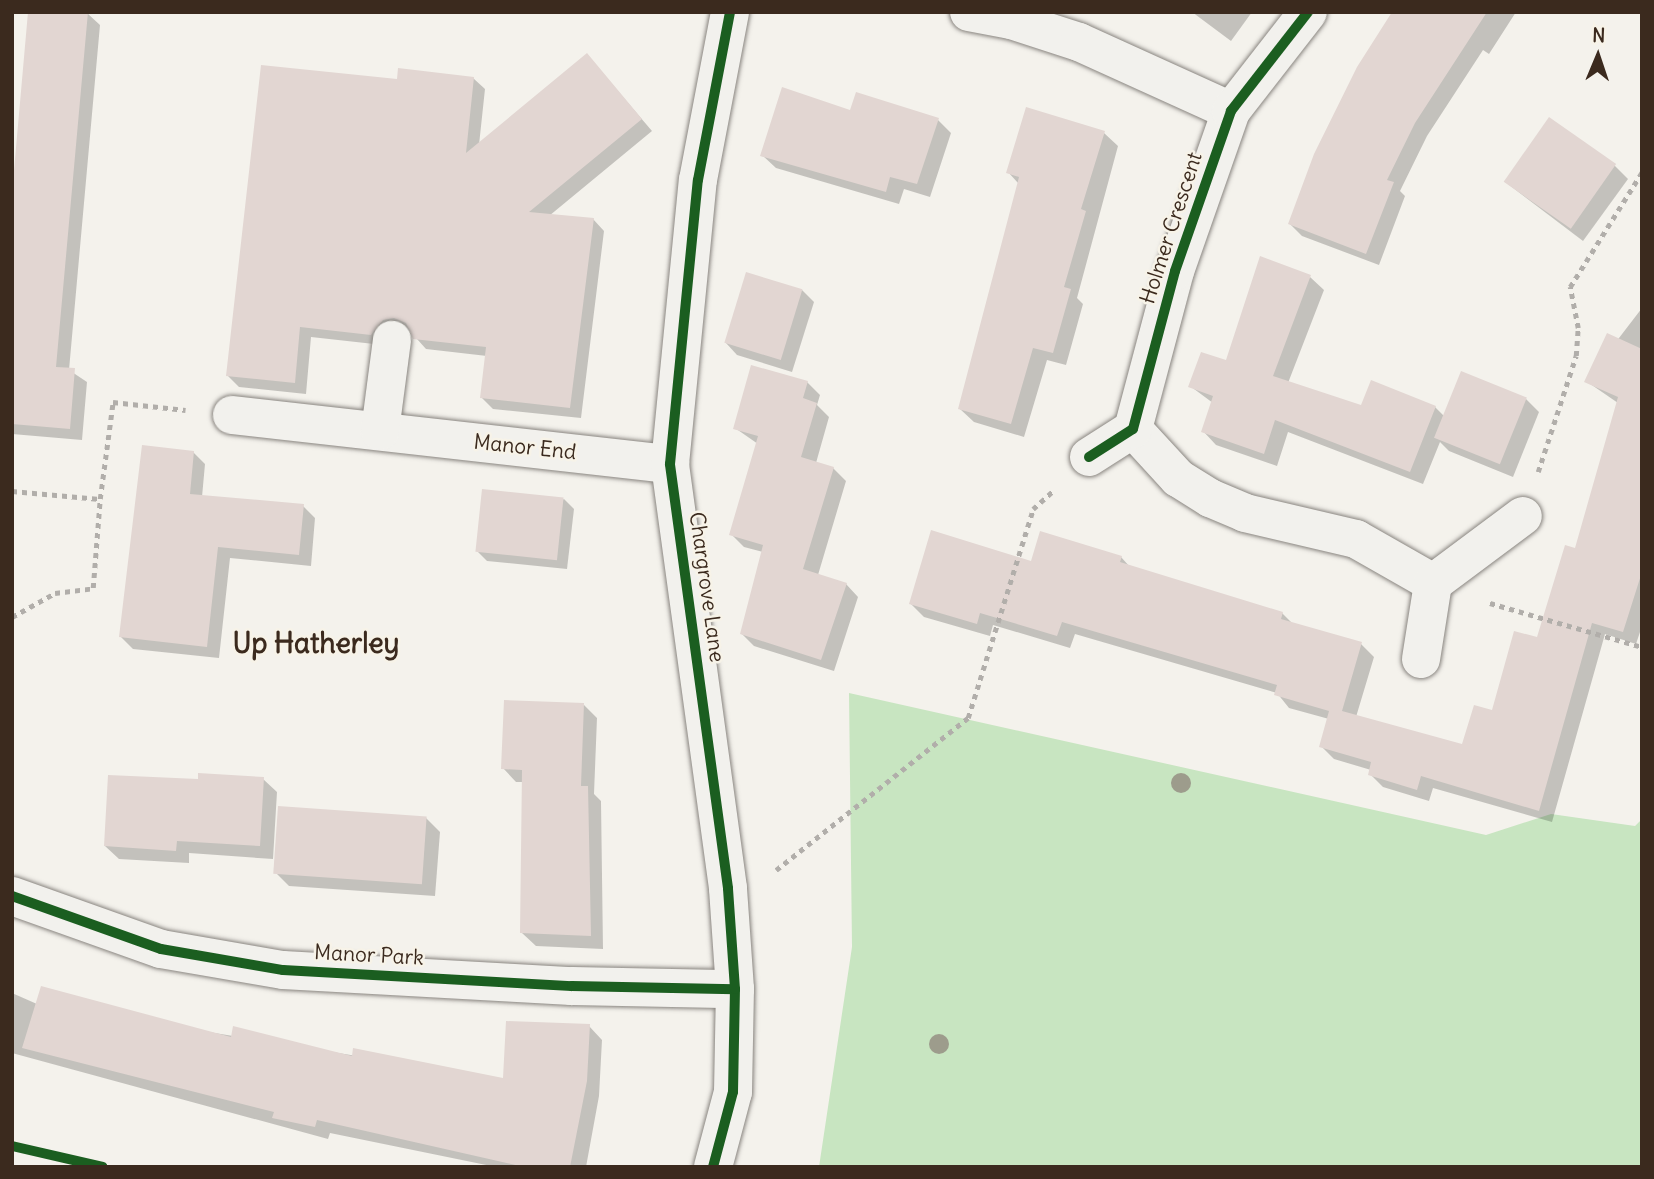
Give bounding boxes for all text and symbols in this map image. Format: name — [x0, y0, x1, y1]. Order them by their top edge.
north arrow — [1563, 21, 1633, 91]
text: N — [1592, 23, 1606, 47]
street label: Holmer Crescent — [1135, 149, 1207, 307]
street label: Manor End — [472, 429, 578, 465]
street label: Chargrove Lane — [684, 510, 730, 664]
district label: Up Hatherley — [233, 626, 399, 660]
street label: Manor Park — [314, 940, 424, 970]

